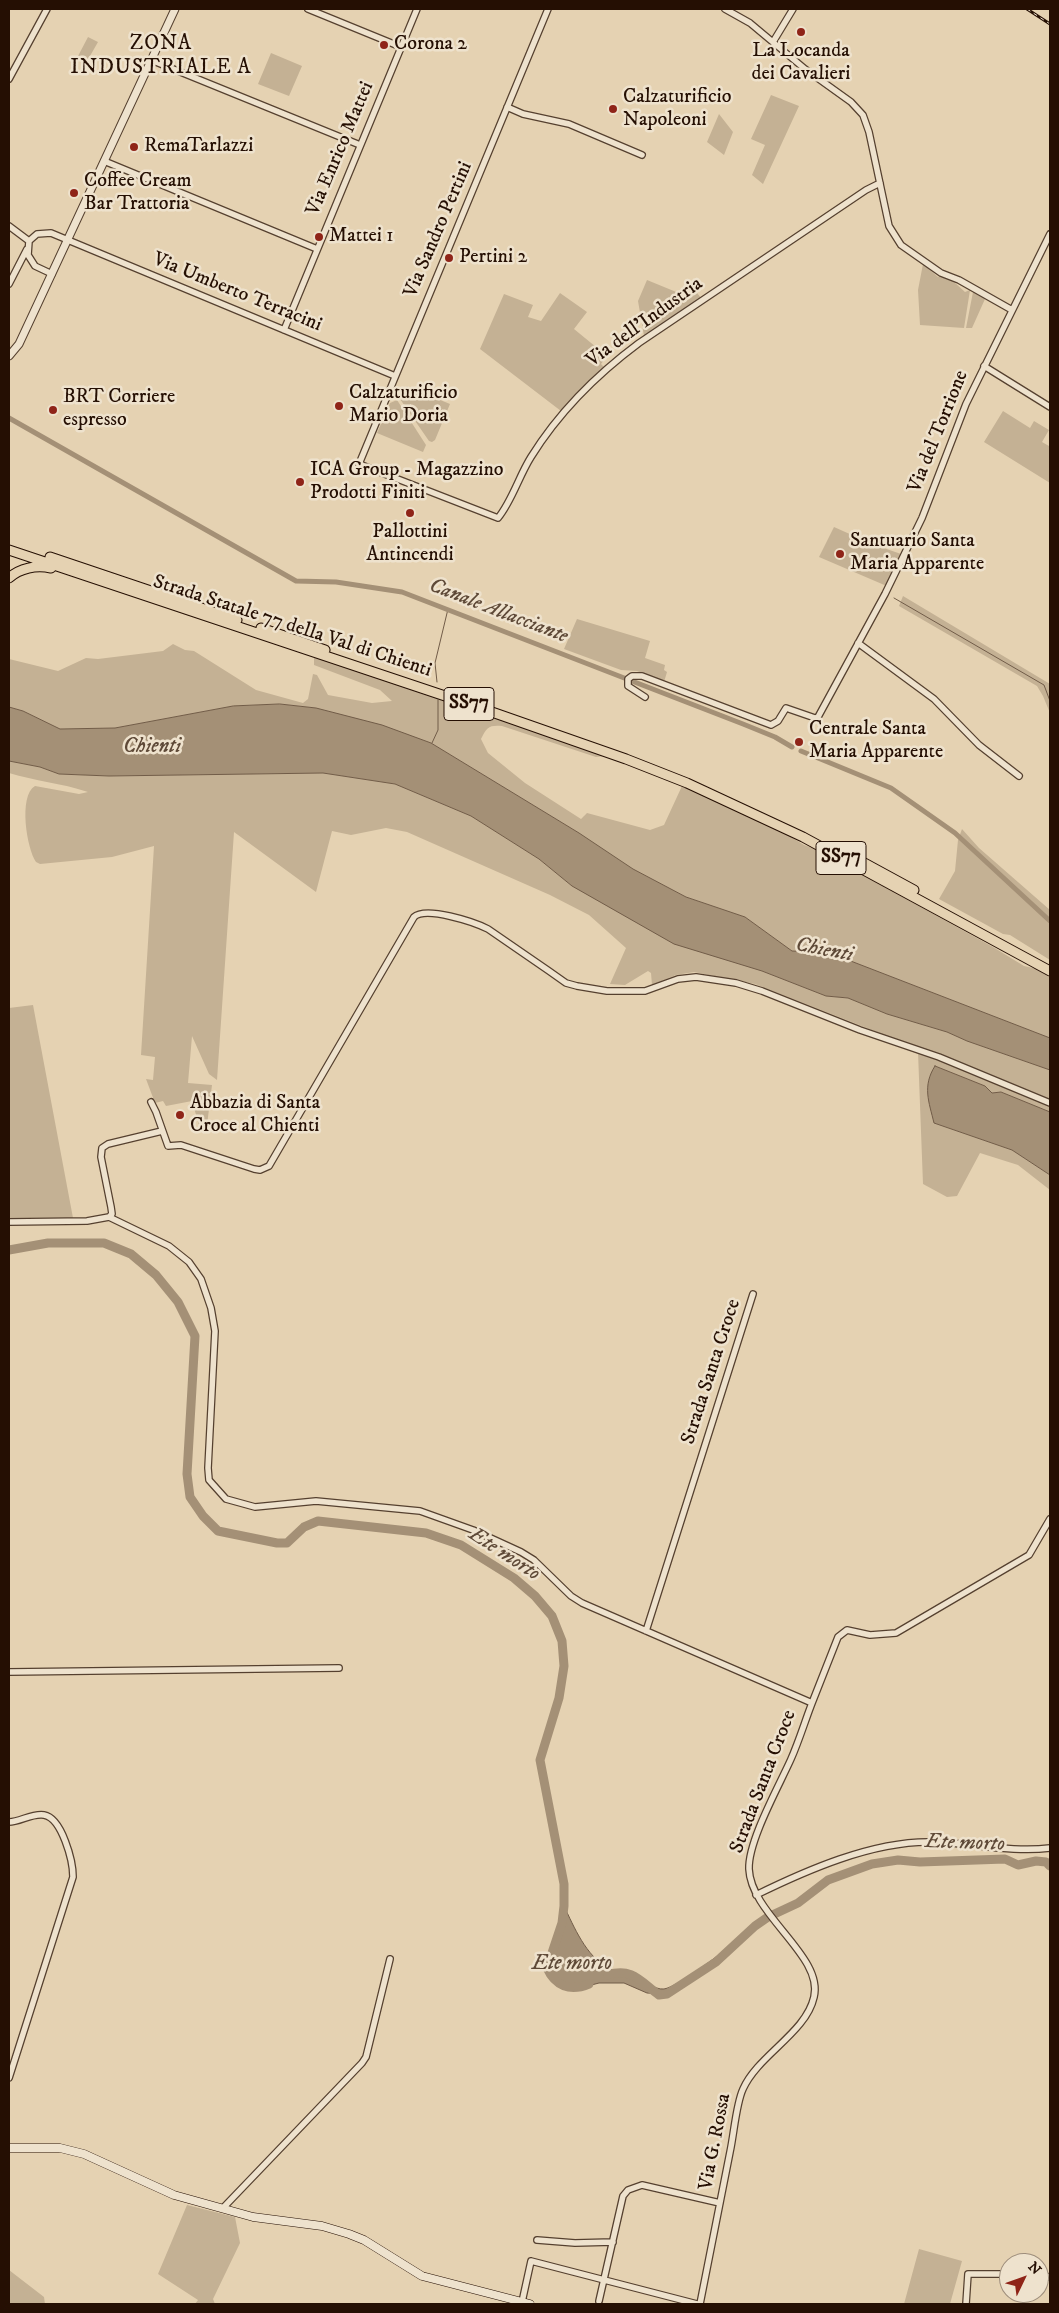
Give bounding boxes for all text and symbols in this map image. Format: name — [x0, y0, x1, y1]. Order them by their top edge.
marker: La Locanda dei Cavalieri — [795, 26, 807, 38]
district label: ZONA INDUSTRIALE A — [69, 32, 253, 82]
place label: Corona 2 — [394, 33, 467, 57]
marker: Corona 2 — [378, 39, 390, 51]
place label: La Locanda dei Cavalieri — [752, 40, 850, 87]
street label: Via Enrico Mattei — [302, 78, 380, 220]
place label: Calzaturificio Napoleoni — [623, 86, 731, 133]
marker: Calzaturificio Napoleoni — [607, 103, 619, 115]
place label: RemaTarlazzi — [144, 135, 253, 159]
marker: RemaTarlazzi — [128, 141, 140, 153]
street label: Via Sandro Pertini — [400, 158, 478, 302]
place label: Coffee Cream Bar Trattoria — [84, 170, 191, 217]
marker: Coffee Cream Bar Trattoria — [68, 187, 80, 199]
place label: Mattei 1 — [329, 225, 394, 249]
marker: Mattei 1 — [313, 231, 325, 243]
place label: Pertini 2 — [459, 246, 527, 270]
street label: Via Umberto Terracini — [149, 248, 325, 338]
marker: Pertini 2 — [443, 252, 455, 264]
street label: Via dell'Industria — [582, 273, 708, 373]
street label: Via del Torrione — [904, 367, 974, 497]
place label: Calzaturificio Mario Doria — [349, 382, 457, 429]
place label: BRT Corriere espresso — [63, 386, 175, 433]
marker: Calzaturificio Mario Doria — [333, 400, 345, 412]
marker: BRT Corriere espresso — [47, 404, 59, 416]
place label: ICA Group - Magazzino Prodotti Finiti — [310, 459, 504, 506]
marker: ICA Group - Magazzino Prodotti Finiti — [294, 476, 306, 488]
marker: Pallottini Antincendi — [404, 507, 416, 519]
place label: Pallottini Antincendi — [366, 521, 454, 568]
place label: Santuario Santa Maria Apparente — [850, 530, 984, 577]
marker: Santuario Santa Maria Apparente — [834, 548, 846, 560]
street label: Strada Statale 77 della Val di Chienti — [150, 571, 434, 683]
water label: Canale Allacciante — [425, 574, 571, 650]
road number: SS77 — [444, 688, 494, 721]
place label: Centrale Santa Maria Apparente — [809, 718, 943, 765]
water label: Chienti — [123, 735, 181, 761]
marker: Centrale Santa Maria Apparente — [793, 736, 805, 748]
road number: SS77 — [816, 841, 866, 874]
water label: Chienti — [793, 933, 855, 969]
place label: Abbazia di Santa Croce al Chienti — [190, 1092, 320, 1139]
marker: Abbazia di Santa Croce al Chienti — [174, 1109, 186, 1121]
street label: Strada Santa Croce — [677, 1296, 747, 1448]
water label: Ete morto — [464, 1523, 544, 1587]
street label: Strada Santa Croce — [726, 1707, 802, 1857]
water label: Ete morto — [925, 1830, 1005, 1858]
water label: Ete morto — [532, 1952, 612, 1978]
street label: Via G. Rossa — [695, 2092, 737, 2192]
north arrow — [999, 2253, 1049, 2303]
text: N — [1024, 2258, 1045, 2279]

